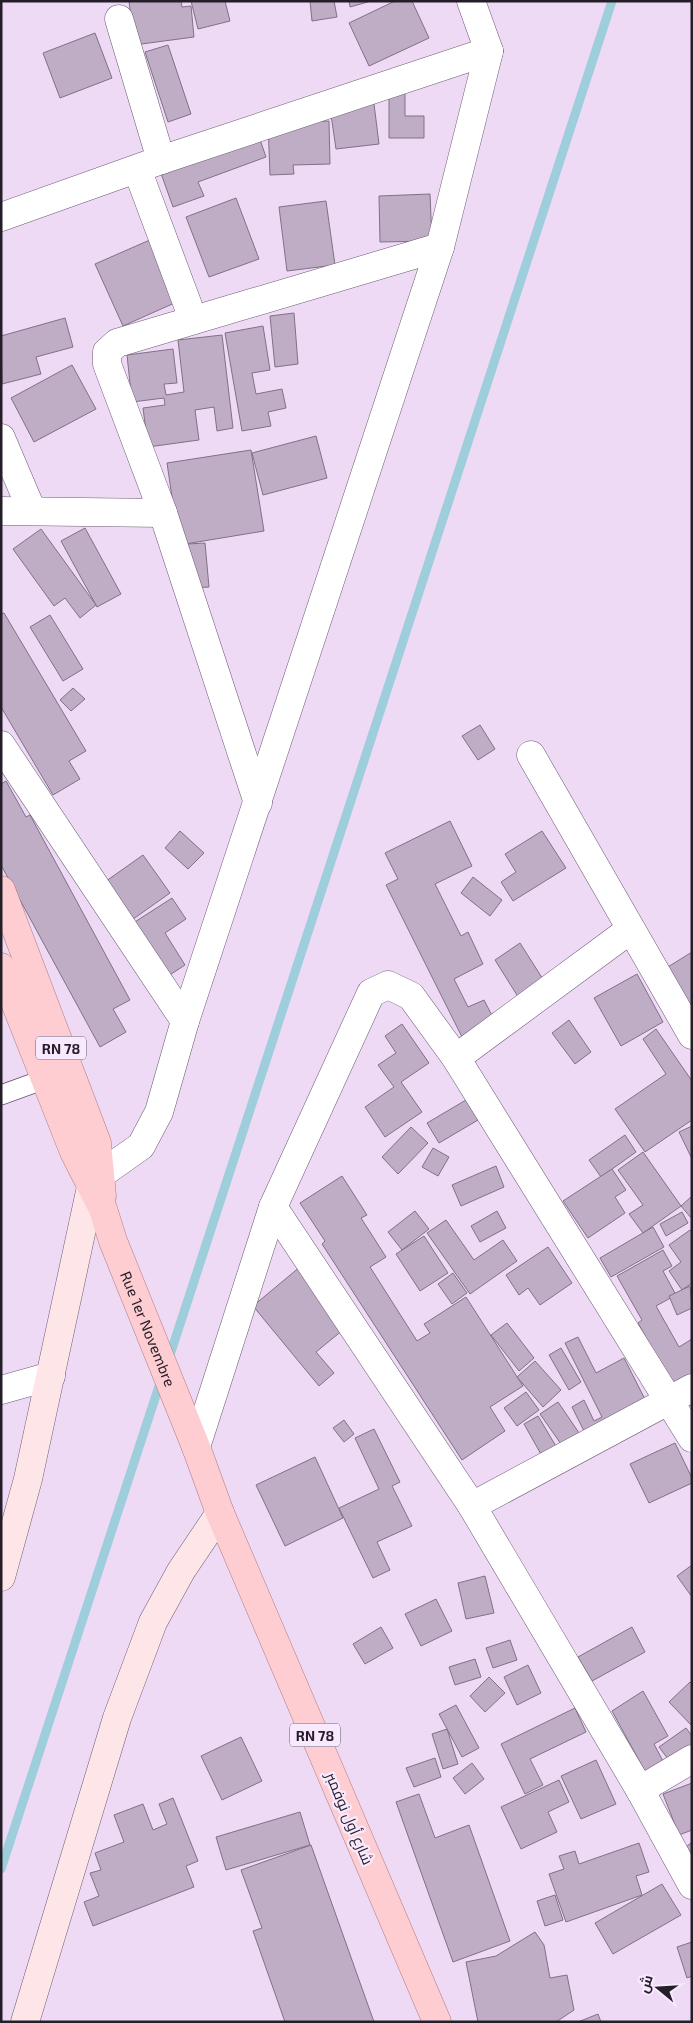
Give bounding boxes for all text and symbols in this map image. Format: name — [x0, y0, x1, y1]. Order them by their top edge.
road number: RN 78 — [36, 1036, 86, 1060]
street label: Rue 1er Novembre — [117, 1268, 180, 1389]
road number: RN 78 — [290, 1724, 340, 1746]
street label: شارع أول نوفمبر — [319, 1768, 378, 1868]
north arrow — [633, 1963, 683, 2013]
text: ش — [634, 1973, 657, 1995]

